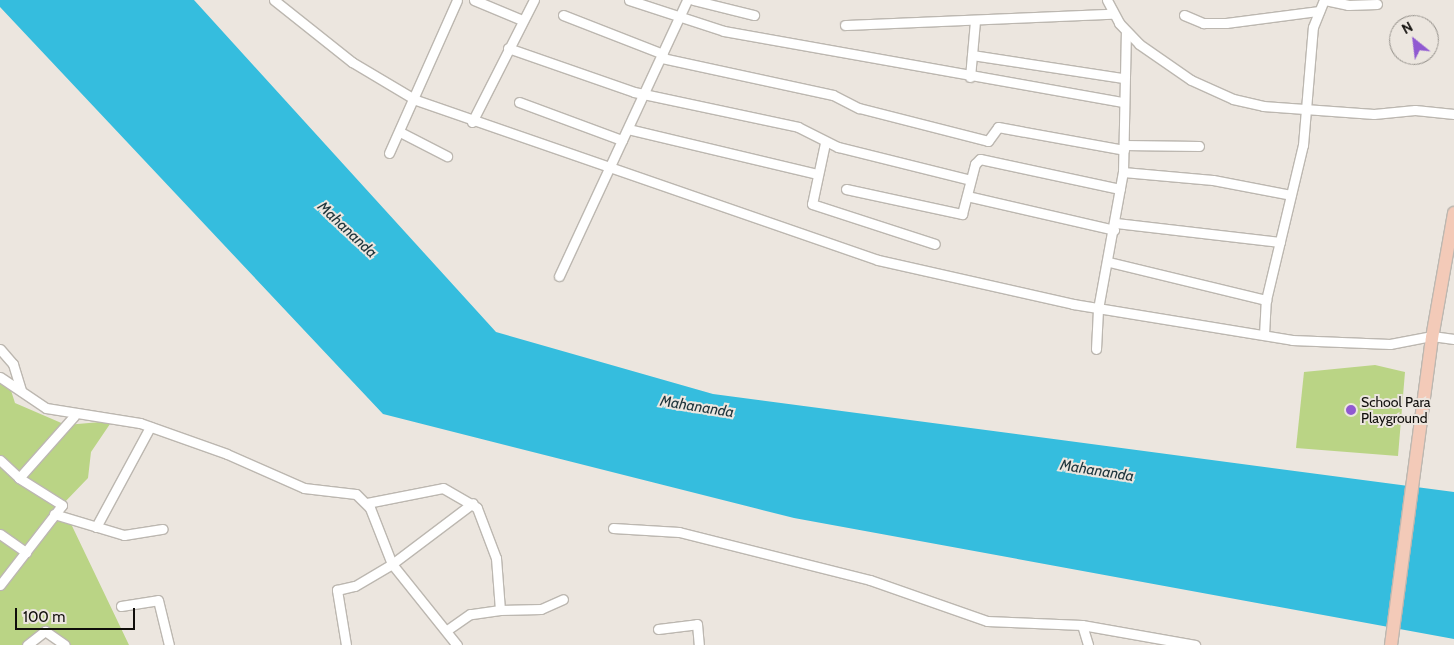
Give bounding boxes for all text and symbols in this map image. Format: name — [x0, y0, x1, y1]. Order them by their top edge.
north arrow — [1389, 15, 1439, 65]
text: N — [1399, 17, 1416, 38]
water label: Mahananda — [314, 198, 380, 262]
water label: Mahananda — [659, 392, 735, 422]
place label: School Para Playground — [1361, 394, 1431, 427]
marker: School Para Playground — [1345, 404, 1357, 416]
water label: Mahananda — [1059, 456, 1135, 486]
scale bar — [18, 598, 138, 630]
text: 100 m — [23, 608, 65, 626]

